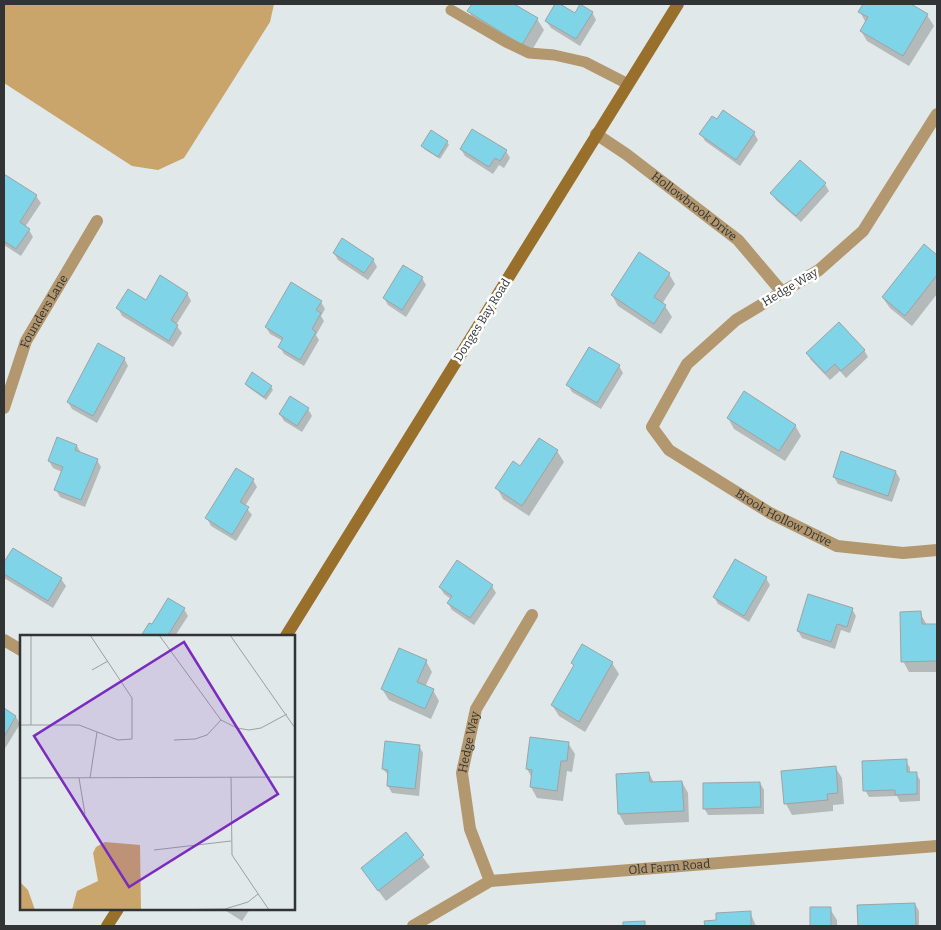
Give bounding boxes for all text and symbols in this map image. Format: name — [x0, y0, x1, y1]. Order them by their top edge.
street label: Hollowbrook Drive — [649, 169, 740, 244]
street label: Hedge Way — [760, 265, 821, 309]
street label: Founders Lane — [17, 272, 71, 350]
street label: Donges Bay Road — [451, 276, 513, 364]
street label: Brook Hollow Drive — [733, 486, 834, 549]
inset map — [20, 635, 295, 910]
street label: Hedge Way — [455, 709, 482, 774]
street label: Old Farm Road — [628, 857, 711, 877]

